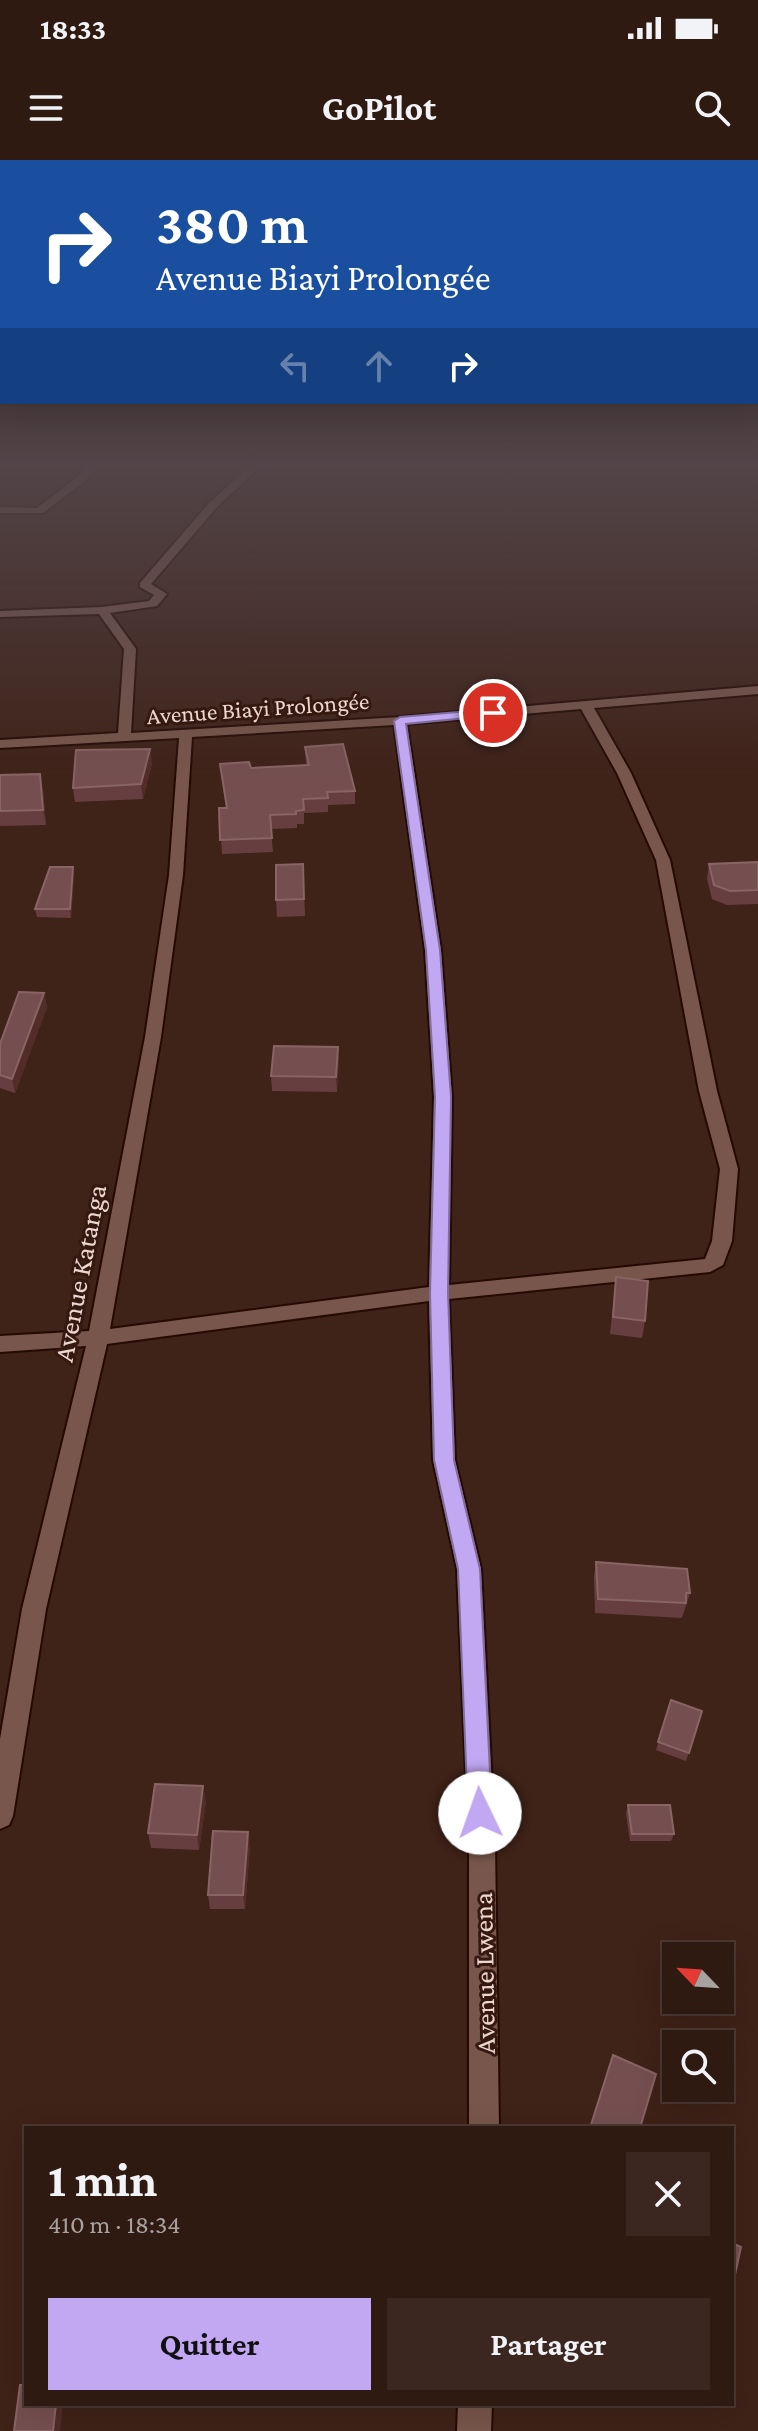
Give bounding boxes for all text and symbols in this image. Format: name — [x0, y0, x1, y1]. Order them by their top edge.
text: 18:33 — [40, 12, 106, 45]
icon: menu — [24, 86, 68, 130]
icon: search — [690, 86, 734, 130]
text: GoPilot — [322, 88, 436, 128]
icon: right — [24, 192, 128, 296]
text: 380 m — [156, 193, 308, 255]
text: Avenue Biayi Prolongée — [156, 258, 491, 298]
icon: left — [273, 344, 317, 388]
icon: ahead — [357, 344, 401, 388]
icon: right — [441, 344, 485, 388]
pin — [459, 679, 527, 747]
street label: Avenue Biayi Prolongée — [146, 687, 370, 729]
icon: arrive — [471, 691, 515, 735]
street label: Avenue Katanga — [48, 1182, 112, 1364]
position arrow — [438, 1771, 522, 1855]
street label: Avenue Lwena — [467, 1892, 501, 2054]
north arrow — [662, 1942, 734, 2014]
map controls — [662, 1942, 734, 2102]
button: search — [662, 2030, 734, 2102]
button: close — [626, 2152, 710, 2236]
text: 1 min — [48, 2153, 157, 2206]
text: 410 m · 18:34 — [48, 2210, 181, 2239]
button: Quitter — [48, 2298, 371, 2390]
button: Partager — [387, 2298, 710, 2390]

